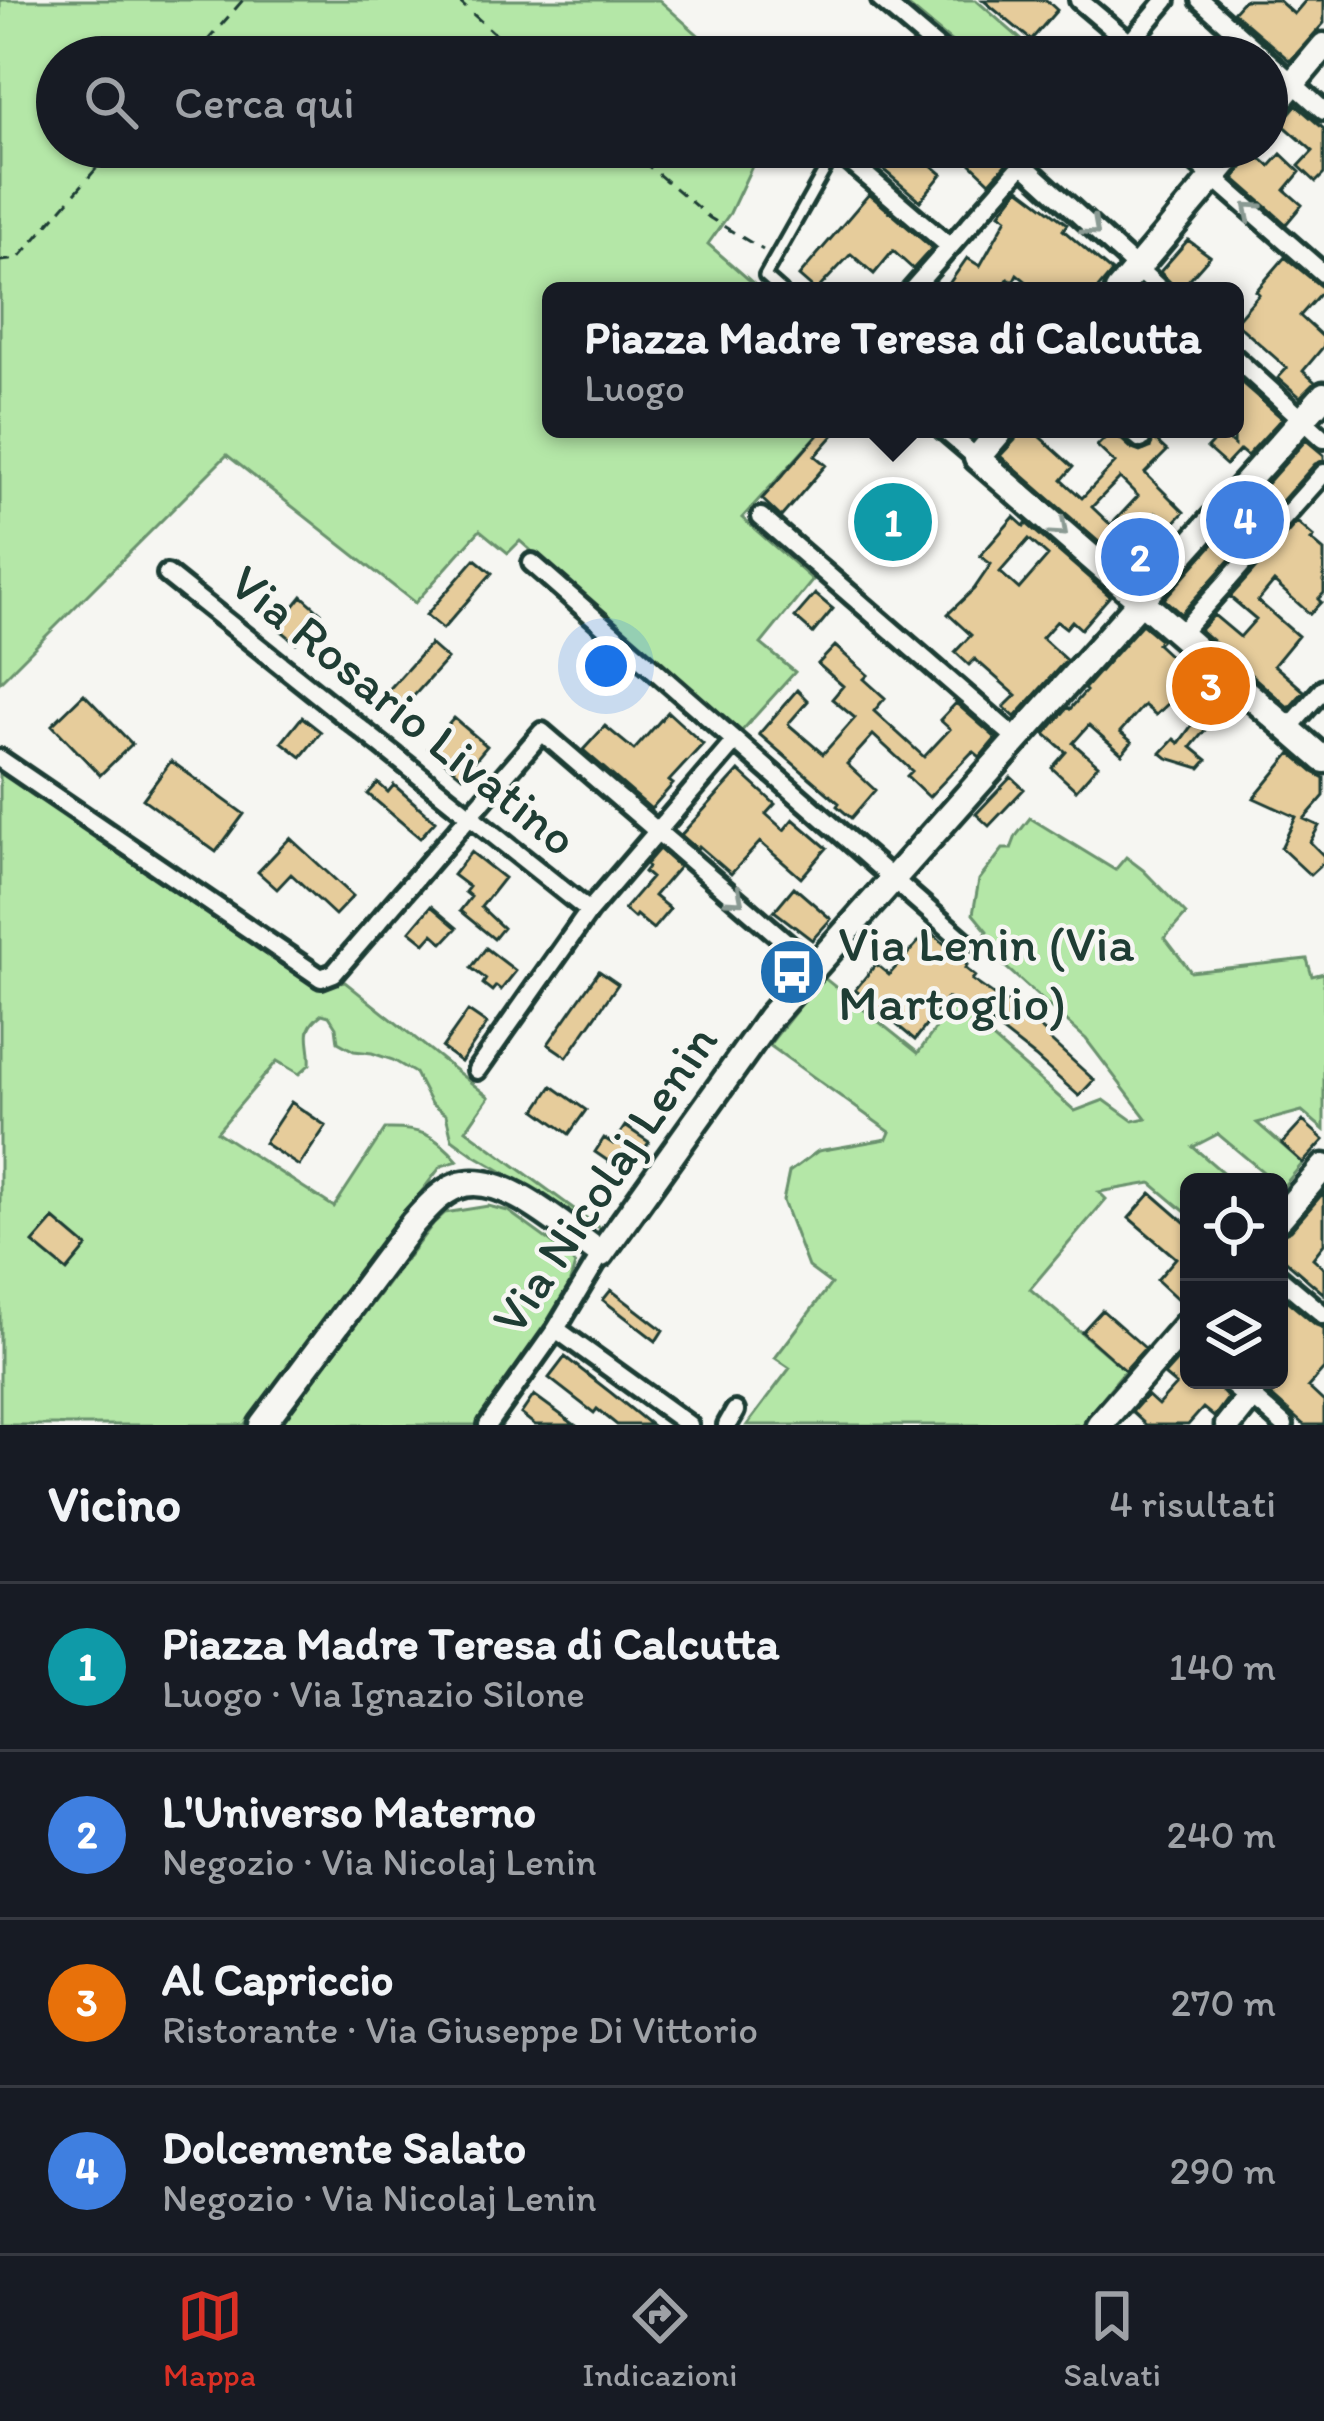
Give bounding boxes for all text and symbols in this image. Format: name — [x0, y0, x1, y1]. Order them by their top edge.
search box — [36, 36, 1288, 168]
icon: search — [78, 69, 144, 135]
text: Cerca qui — [174, 75, 355, 129]
one-way arrow — [1243, 203, 1265, 225]
one-way arrow — [1079, 214, 1100, 235]
popup — [542, 282, 1244, 438]
text: Piazza Madre Teresa di Calcutta — [584, 310, 1202, 364]
text: Luogo — [584, 364, 685, 411]
pin: 4 — [1206, 475, 1284, 565]
pin: 1 — [854, 477, 932, 567]
pin: 2 — [1101, 512, 1179, 602]
one-way arrow — [1046, 515, 1067, 536]
street label: Via Rosario Livatino — [218, 551, 590, 869]
your location — [576, 636, 636, 696]
pin: 3 — [1172, 641, 1250, 731]
one-way arrow — [723, 884, 745, 906]
place label: Via Lenin (Via Martoglio) — [838, 913, 1135, 1033]
bus stop icon: Via Lenin (Via Martoglio) — [757, 937, 827, 1007]
street label: Via Nicolaj Lenin — [478, 1013, 730, 1345]
map controls — [1180, 1173, 1288, 1389]
button: locate — [1180, 1173, 1288, 1281]
button: layers — [1180, 1281, 1288, 1389]
text: Vicino — [48, 1473, 181, 1534]
text: 4 risultati — [1109, 1480, 1276, 1527]
text: Piazza Madre Teresa di Calcutta — [162, 1616, 779, 1670]
text: 1 — [78, 1643, 96, 1690]
text: 140 m — [1169, 1643, 1276, 1690]
text: Luogo · Via Ignazio Silone — [162, 1670, 585, 1717]
text: L'Universo Materno — [162, 1784, 536, 1838]
text: 2 — [77, 1811, 97, 1858]
text: 240 m — [1166, 1811, 1276, 1858]
text: Negozio · Via Nicolaj Lenin — [162, 1838, 597, 1885]
text: Al Capriccio — [162, 1952, 394, 2006]
text: 3 — [76, 1979, 98, 2026]
text: 270 m — [1171, 1979, 1276, 2026]
text: Ristorante · Via Giuseppe Di Vittorio — [162, 2006, 758, 2053]
text: Dolcemente Salato — [162, 2120, 526, 2174]
text: 4 — [75, 2147, 99, 2194]
text: 290 m — [1169, 2147, 1276, 2194]
text: Negozio · Via Nicolaj Lenin — [162, 2174, 597, 2221]
tab: Mappa — [163, 2283, 256, 2394]
tab: Indicazioni — [582, 2283, 738, 2394]
tab: Salvati — [1064, 2283, 1161, 2394]

